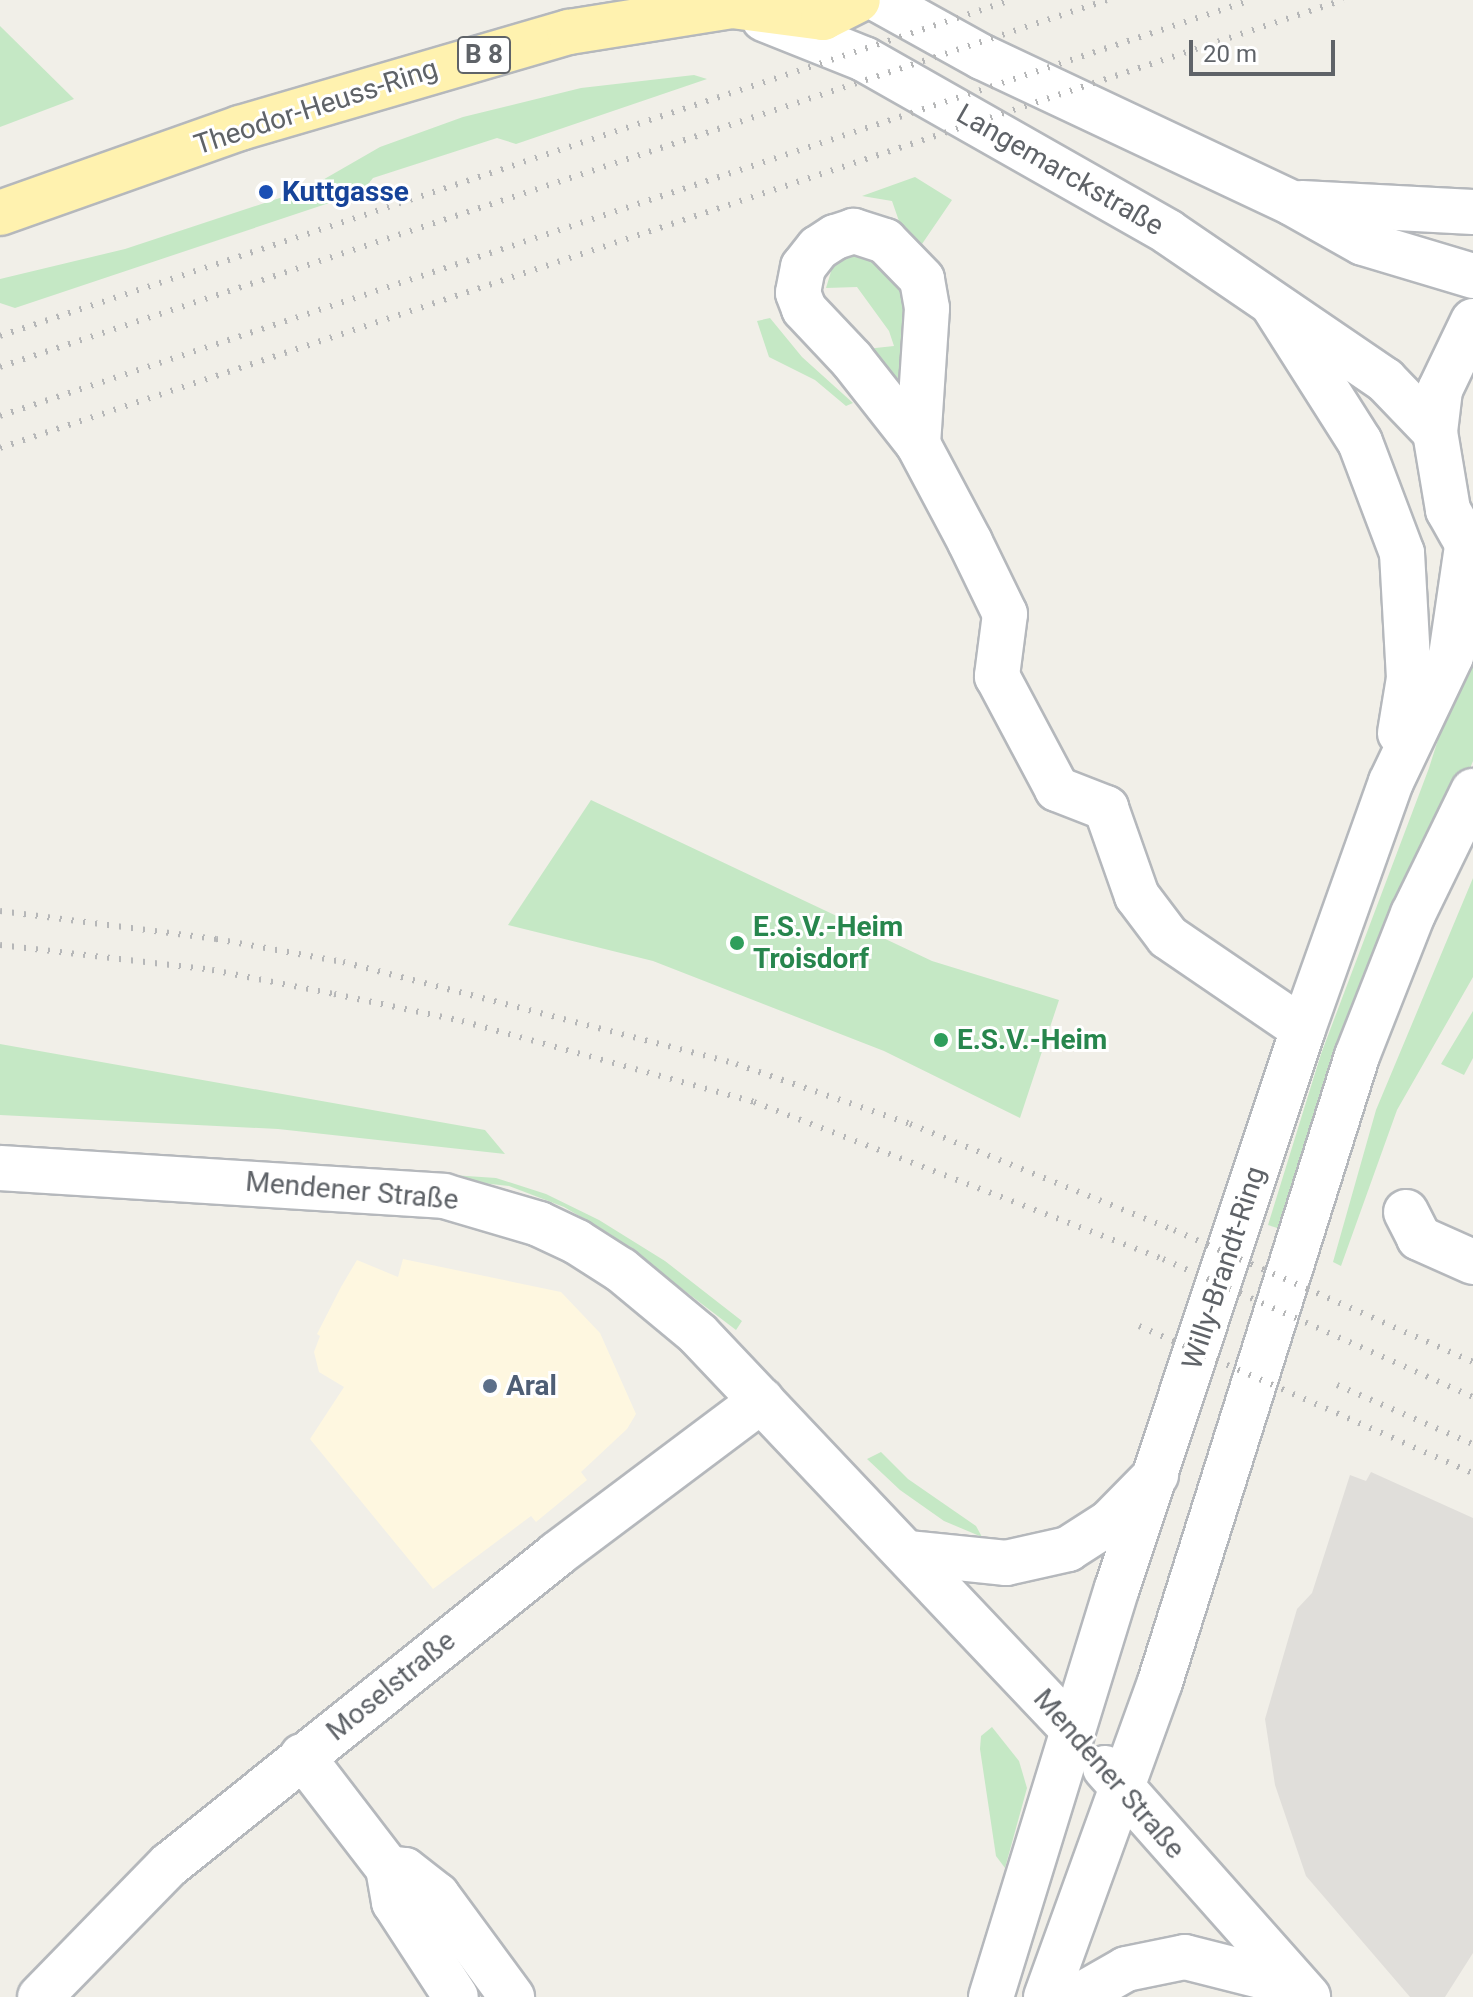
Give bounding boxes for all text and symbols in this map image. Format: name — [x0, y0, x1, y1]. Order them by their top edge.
scale bar — [1193, 24, 1339, 74]
road number: B 8 — [456, 33, 512, 77]
text: 20 m — [1203, 40, 1257, 68]
street label: Theodor-Heuss-Ring — [190, 52, 442, 162]
street label: Langemarckstraße — [950, 97, 1170, 243]
place label: Kuttgasse — [282, 175, 409, 209]
marker: Kuttgasse — [257, 183, 275, 201]
place label: E.S.V.-Heim Troisdorf — [753, 910, 903, 976]
marker: E.S.V.-Heim Troisdorf — [728, 934, 746, 952]
place label: E.S.V.-Heim — [957, 1023, 1107, 1057]
marker: E.S.V.-Heim — [932, 1031, 950, 1049]
street label: Willy-Brandt-Ring — [1175, 1162, 1273, 1374]
street label: Mendener Straße — [244, 1165, 460, 1217]
place label: Aral — [506, 1369, 557, 1403]
marker: Aral — [481, 1377, 499, 1395]
street label: Moselstraße — [320, 1624, 462, 1748]
street label: Mendener Straße — [1026, 1682, 1192, 1866]

